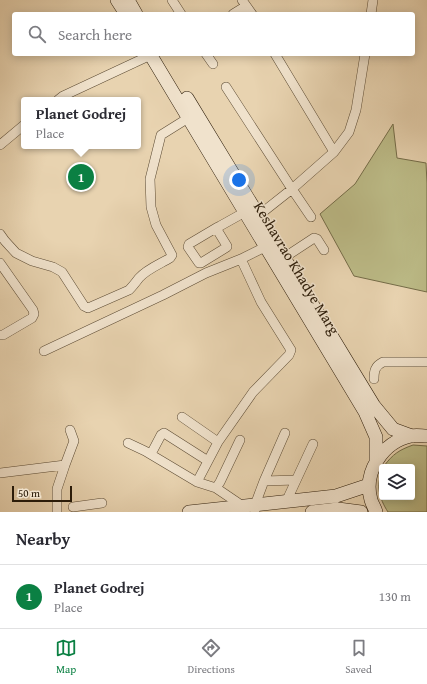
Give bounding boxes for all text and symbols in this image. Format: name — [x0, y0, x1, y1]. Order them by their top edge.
search box — [12, 12, 415, 56]
icon: search — [26, 23, 48, 45]
text: Search here — [58, 24, 132, 45]
popup — [21, 97, 141, 149]
text: Planet Godrej — [36, 103, 126, 124]
text: Place — [36, 124, 64, 143]
pin: 1 — [68, 162, 94, 192]
your location — [229, 170, 249, 190]
street label: Keshavrao Khadye Marg — [249, 198, 345, 339]
map controls — [379, 464, 415, 500]
button: layers — [379, 464, 415, 500]
scale bar — [12, 484, 72, 503]
text: 50 m — [18, 485, 40, 501]
text: Nearby — [16, 526, 70, 551]
text: Planet Godrej — [54, 577, 144, 598]
text: 1 — [26, 587, 32, 606]
text: 130 m — [379, 587, 411, 606]
text: Place — [54, 598, 83, 617]
tab: Map — [55, 637, 77, 677]
tab: Directions — [188, 637, 235, 677]
tab: Saved — [345, 637, 372, 677]

